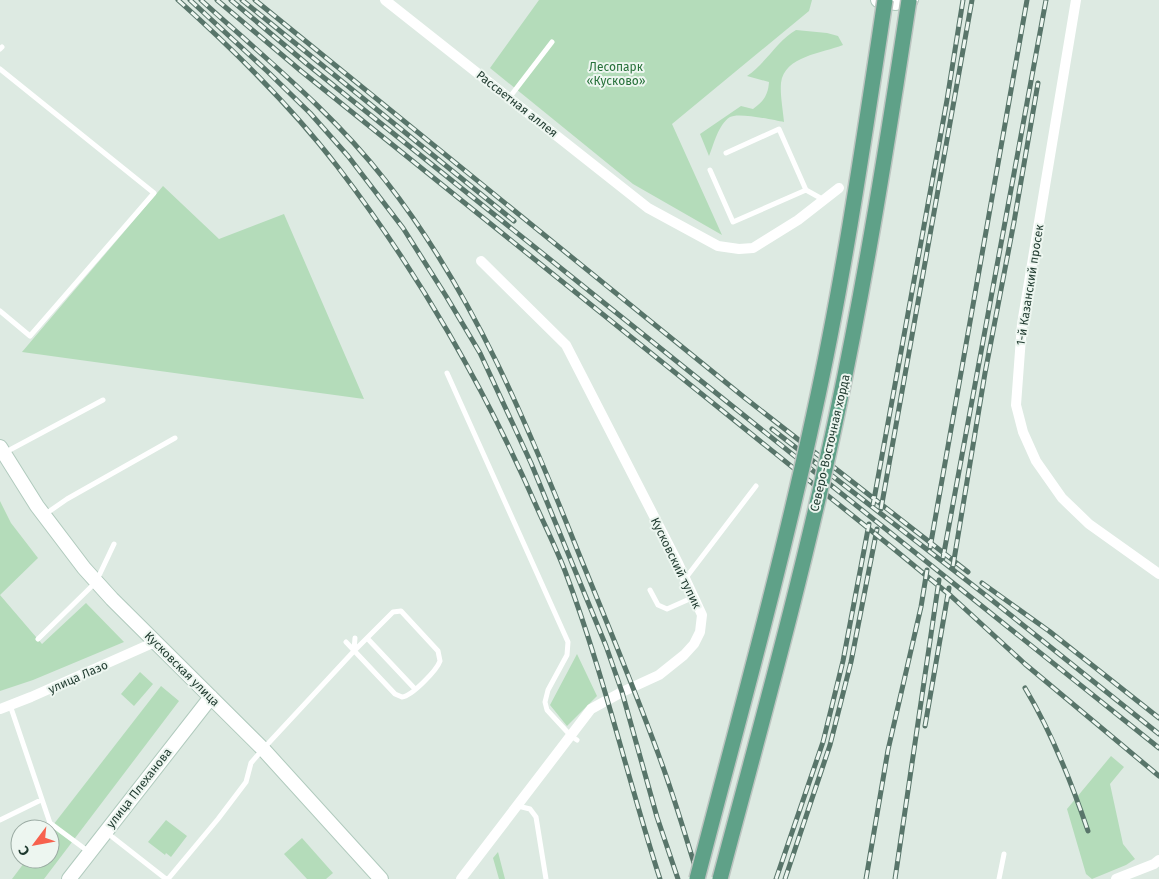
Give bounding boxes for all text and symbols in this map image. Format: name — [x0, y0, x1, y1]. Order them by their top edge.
park label: Лесопарк «Кусково» — [587, 60, 646, 88]
street label: Рассветная аллея — [474, 68, 560, 140]
street label: 1-й Казанский просек — [1014, 223, 1047, 347]
street label: Северо-Восточная хорда — [807, 373, 853, 513]
street label: Кусковский тупик — [648, 515, 704, 612]
street label: Кусковская улица — [142, 629, 222, 709]
street label: улица Лазо — [46, 658, 110, 696]
street label: улица Плеханова — [103, 745, 175, 831]
north arrow — [10, 819, 60, 869]
text: С — [15, 843, 34, 859]

